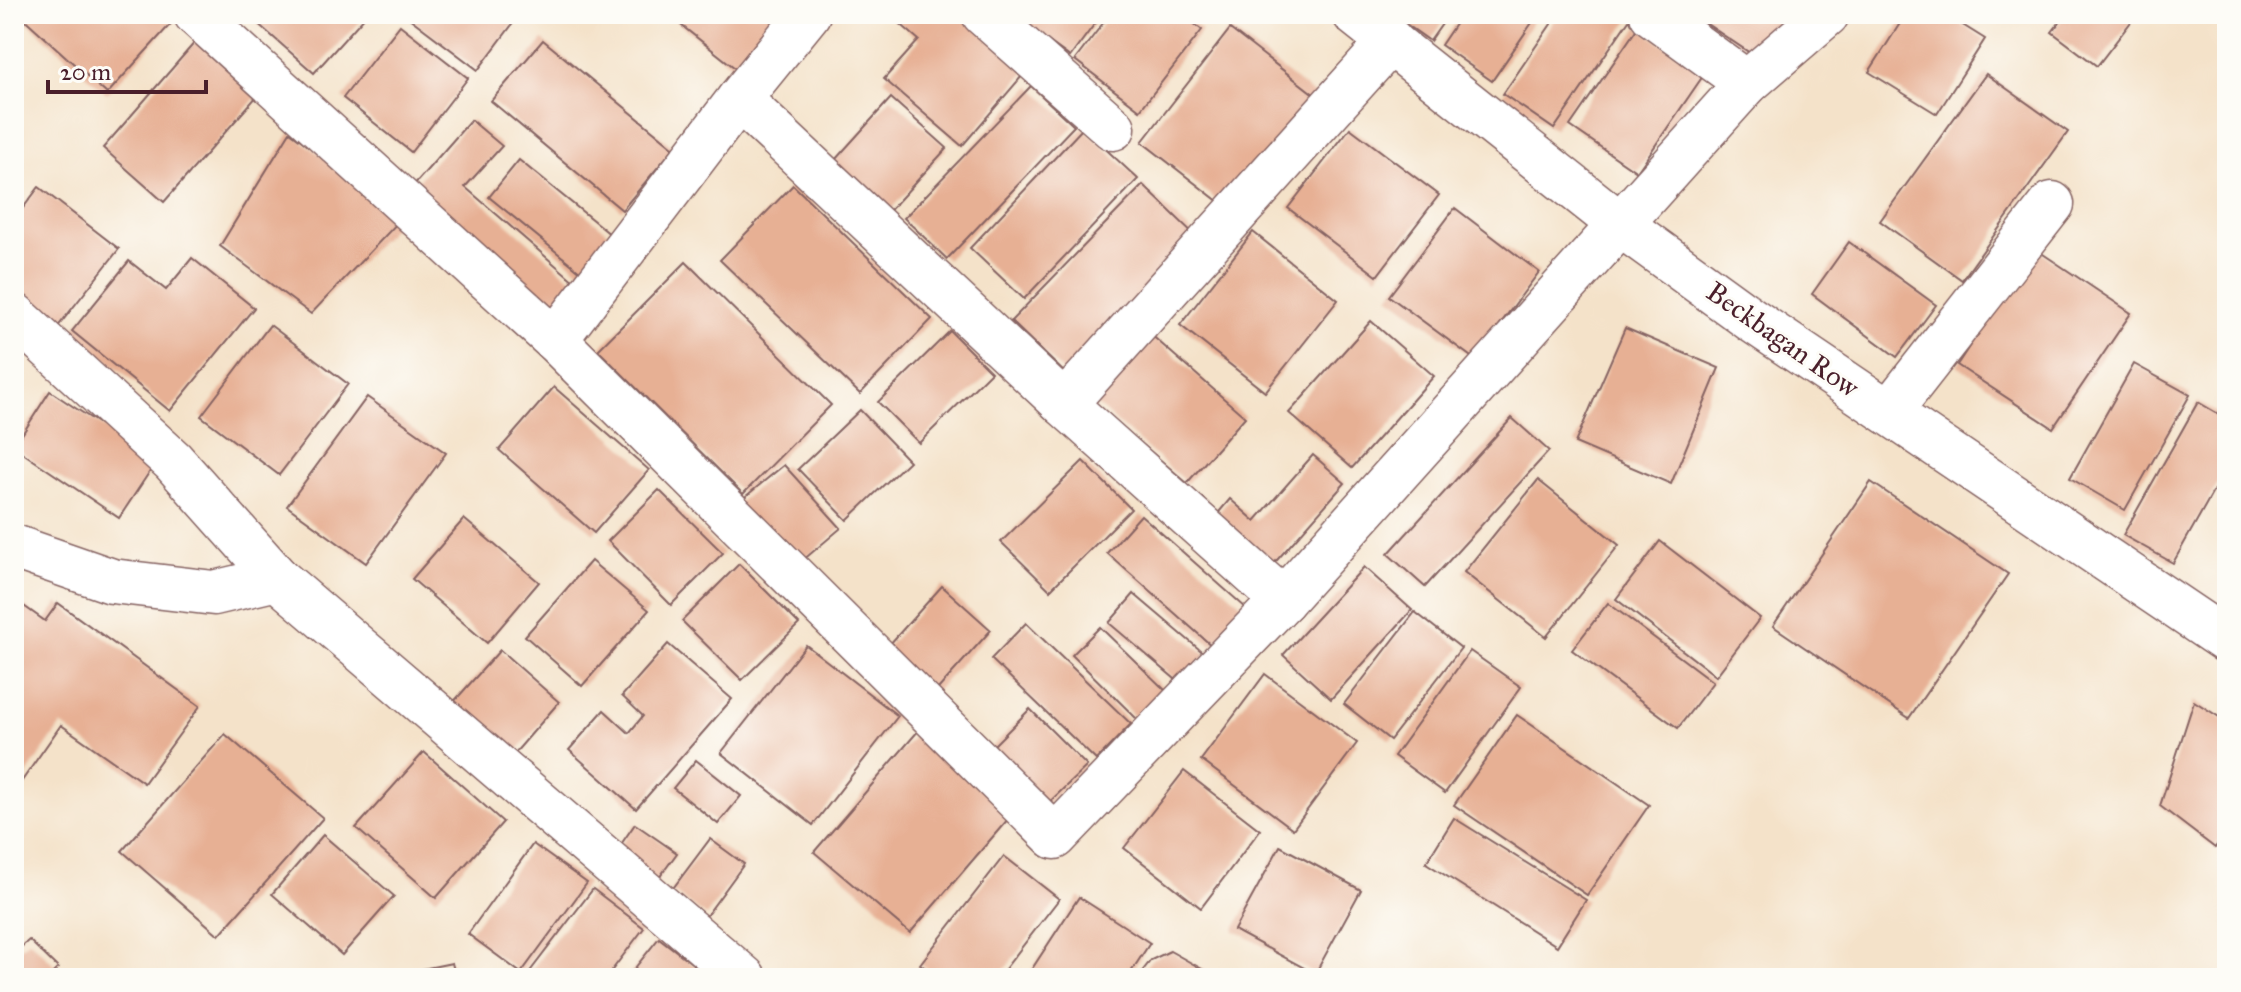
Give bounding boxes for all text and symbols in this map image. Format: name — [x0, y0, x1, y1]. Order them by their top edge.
scale bar — [48, 44, 206, 94]
text: 20 m — [60, 57, 111, 87]
street label: Beckbagan Row — [1700, 274, 1866, 405]

